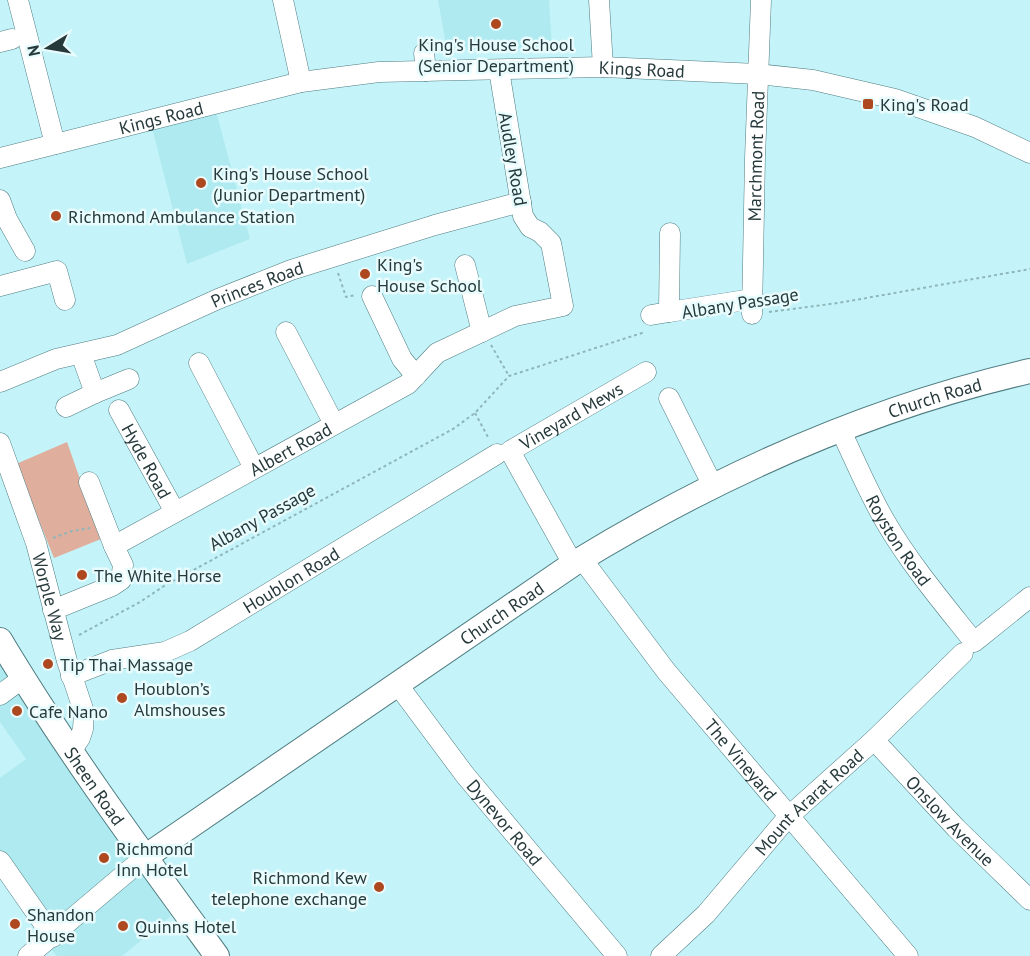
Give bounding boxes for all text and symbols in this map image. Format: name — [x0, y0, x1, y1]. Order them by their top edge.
marker: King's House School (Senior Department) — [489, 17, 503, 31]
north arrow — [18, 18, 78, 78]
place label: King's House School (Senior Department) — [418, 33, 575, 77]
text: N — [22, 44, 44, 58]
street label: Kings Road — [598, 55, 685, 82]
street label: Marchmont Road — [742, 90, 769, 221]
place label: King's Road — [880, 93, 969, 116]
street label: Kings Road — [117, 96, 205, 139]
marker: King's Road — [861, 97, 875, 111]
street label: Audley Road — [493, 110, 533, 208]
place label: King's House School (Junior Department) — [213, 162, 369, 206]
marker: King's House School (Junior Department) — [194, 176, 208, 190]
place label: Richmond Ambulance Station — [68, 205, 295, 228]
marker: Richmond Ambulance Station — [49, 209, 63, 223]
place label: King's House School — [377, 253, 483, 297]
street label: Princes Road — [207, 255, 306, 312]
marker: King's House School — [358, 267, 372, 281]
street label: Albany Passage — [680, 282, 800, 324]
street label: Church Road — [885, 372, 984, 423]
street label: Vineyard Mews — [514, 377, 627, 455]
street label: Albert Road — [245, 417, 335, 481]
street label: Hyde Road — [117, 419, 177, 502]
street label: Albany Passage — [205, 478, 319, 556]
street label: Royston Road — [861, 491, 937, 590]
street label: Houblon Road — [238, 541, 343, 618]
street label: Worple Way — [28, 550, 73, 644]
place label: The White Horse — [94, 564, 221, 587]
marker: The White Horse — [75, 568, 89, 582]
street label: Church Road — [455, 576, 548, 650]
place label: Tip Thai Massage — [60, 653, 193, 676]
marker: Tip Thai Massage — [41, 657, 55, 671]
place label: Houblon’s Almshouses — [134, 677, 225, 721]
marker: Houblon’s Almshouses — [115, 691, 129, 705]
place label: Cafe Nano — [29, 700, 108, 723]
marker: Cafe Nano — [10, 704, 24, 718]
street label: The Vineyard — [700, 714, 782, 805]
street label: Sheen Road — [60, 742, 130, 830]
street label: Mount Ararat Road — [749, 744, 868, 860]
street label: Onslow Avenue — [901, 770, 1000, 871]
street label: Dynevor Road — [462, 774, 548, 870]
place label: Richmond Inn Hotel — [116, 837, 193, 881]
marker: Richmond Inn Hotel — [97, 851, 111, 865]
place label: Richmond Kew telephone exchange — [211, 866, 368, 910]
marker: Richmond Kew telephone exchange — [372, 880, 386, 894]
place label: Shandon House — [27, 903, 94, 947]
place label: Quinns Hotel — [135, 915, 237, 938]
marker: Shandon House — [8, 917, 22, 931]
marker: Quinns Hotel — [116, 919, 130, 933]

